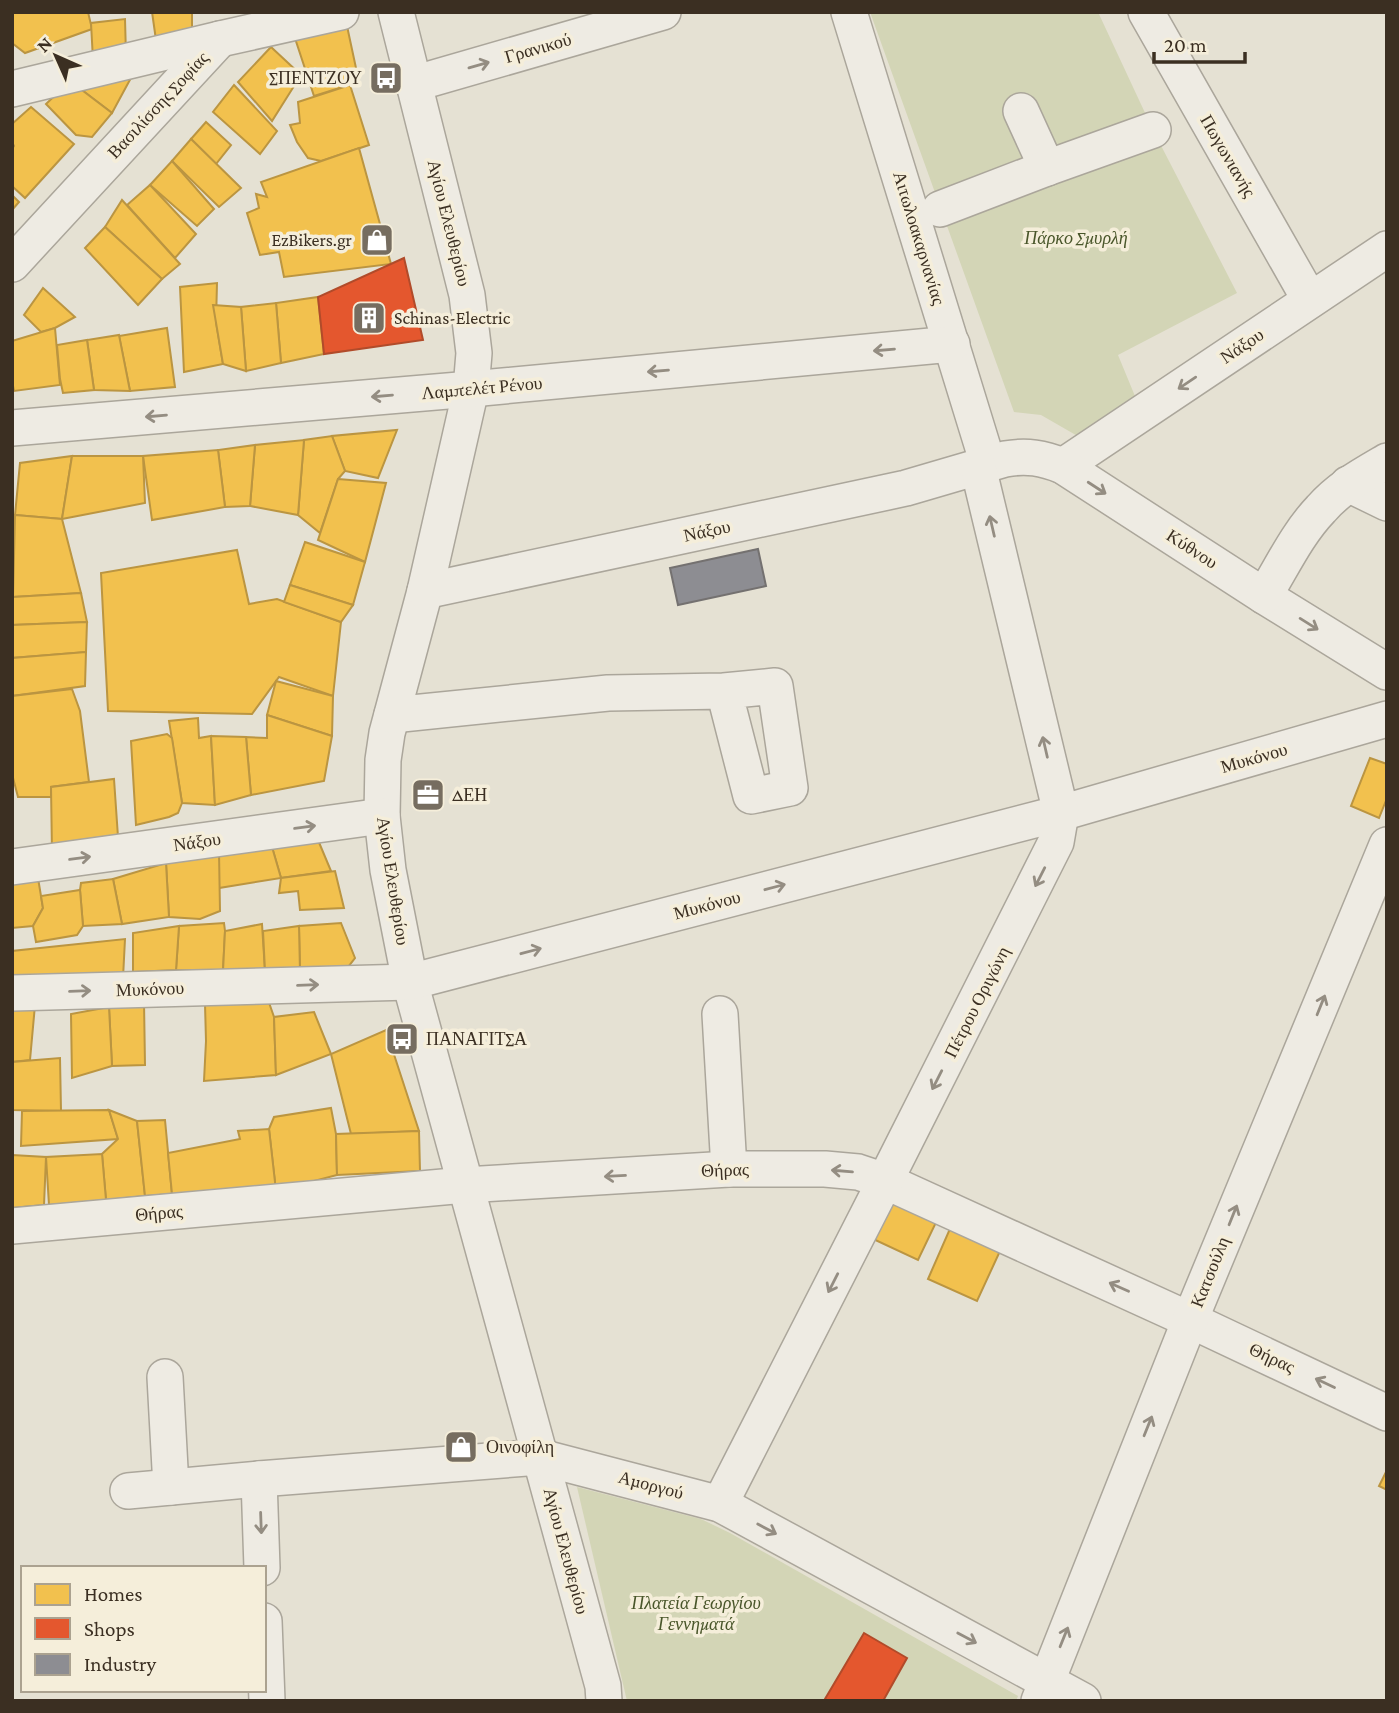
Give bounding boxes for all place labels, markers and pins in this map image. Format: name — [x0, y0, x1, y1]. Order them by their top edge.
bus stop icon: ΣΠΕΝΤΖΟΥ — [367, 59, 405, 97]
place label: ΣΠΕΝΤΖΟΥ — [269, 68, 362, 88]
shop icon: EzBikers.gr — [358, 221, 396, 259]
place label: EzBikers.gr — [271, 230, 353, 250]
building icon: Schinas-Electric — [350, 299, 388, 337]
place label: Schinas-Electric — [394, 308, 511, 328]
office icon: ΔΕΗ — [409, 776, 447, 814]
place label: ΔΕΗ — [452, 785, 487, 805]
bus stop icon: ΠΑΝΑΓΙΤΣΑ — [383, 1020, 421, 1058]
place label: ΠΑΝΑΓΙΤΣΑ — [426, 1029, 527, 1049]
shop icon: Οινοφίλη — [442, 1428, 480, 1466]
place label: Οινοφίλη — [486, 1437, 554, 1457]

